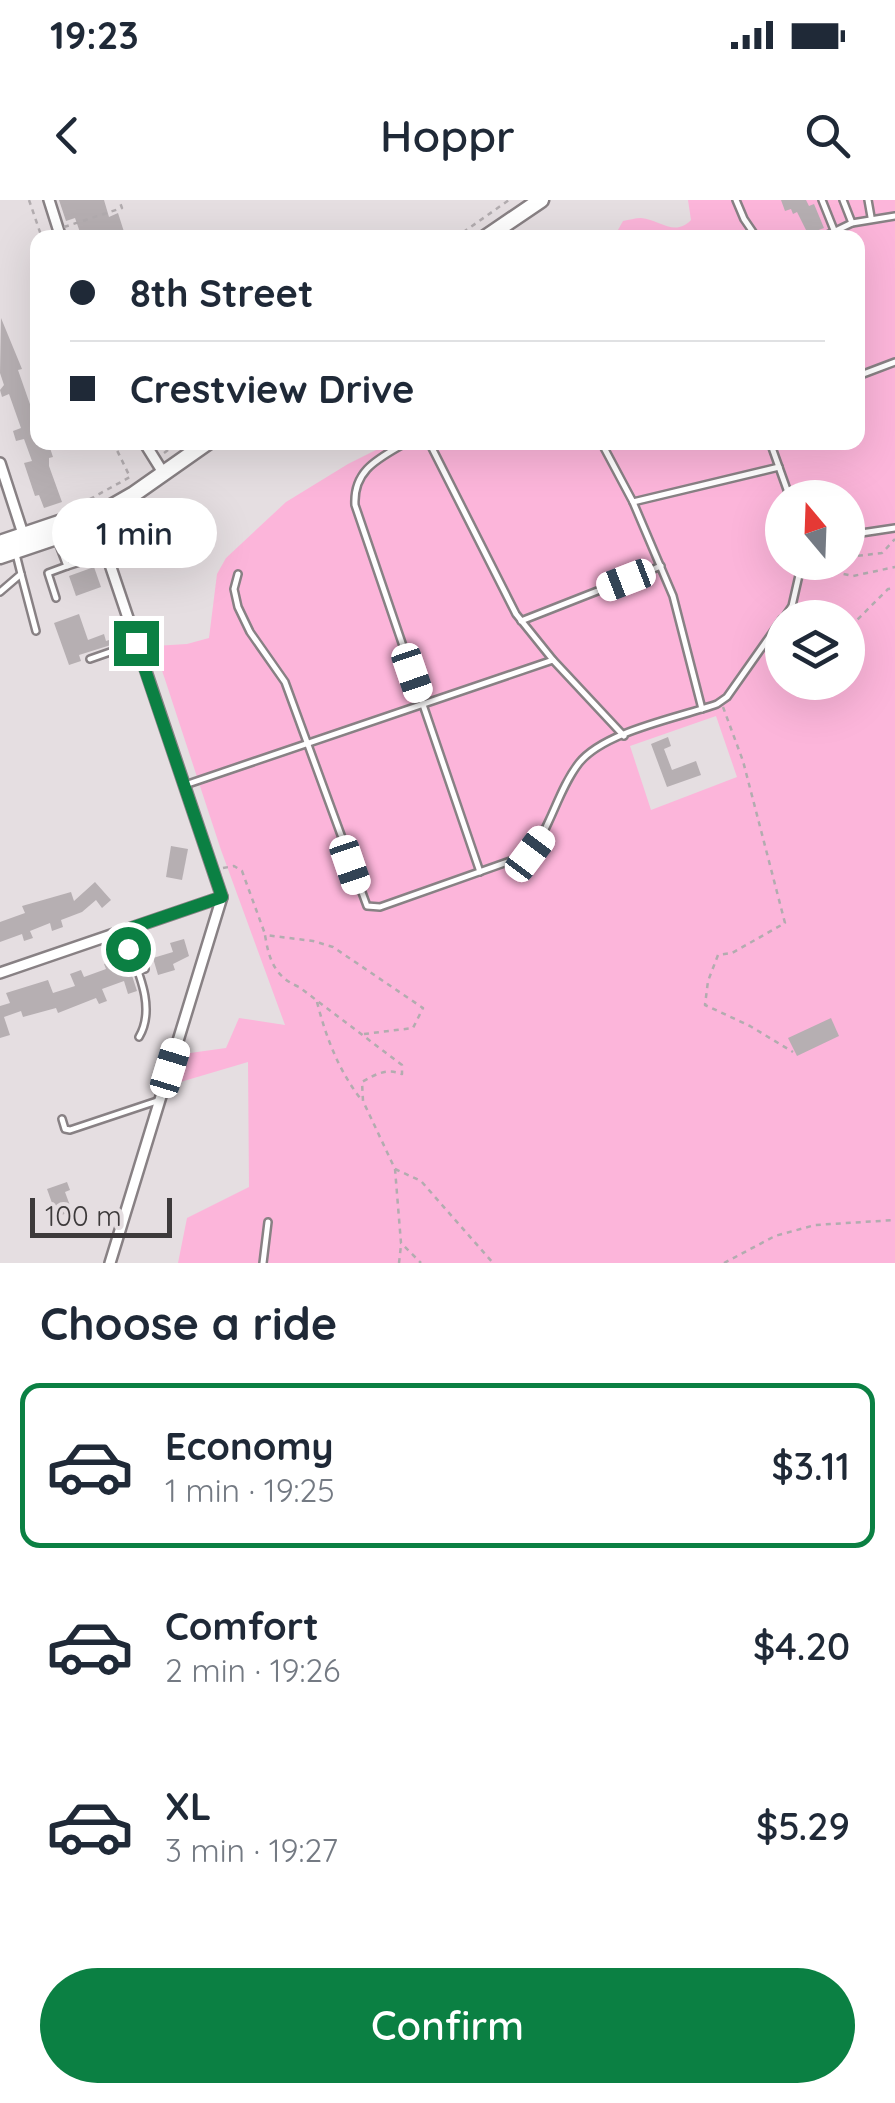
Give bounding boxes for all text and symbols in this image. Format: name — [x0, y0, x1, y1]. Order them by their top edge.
text: 19:23 — [50, 11, 139, 59]
text: Hoppr — [380, 107, 515, 163]
icon: back — [40, 108, 95, 163]
icon: search — [800, 108, 855, 163]
text: 8th Street — [130, 269, 314, 317]
text: Crestview Drive — [130, 365, 415, 413]
north arrow — [765, 480, 865, 580]
map controls — [765, 480, 865, 700]
callout: 1 min — [54, 498, 218, 568]
text: 1 min — [96, 513, 173, 553]
car — [593, 555, 659, 605]
button: layers — [765, 600, 865, 700]
route end — [114, 621, 159, 666]
car — [388, 640, 436, 706]
car — [500, 821, 560, 887]
car — [326, 832, 374, 898]
route start — [106, 927, 151, 972]
car — [147, 1035, 193, 1101]
scale bar — [30, 1193, 172, 1238]
text: 100 m — [45, 1198, 122, 1233]
text: Choose a ride — [40, 1295, 337, 1351]
icon: car — [45, 1421, 135, 1511]
text: Economy — [165, 1422, 334, 1470]
text: $3.11 — [772, 1442, 850, 1490]
text: 1 min · 19:25 — [165, 1470, 335, 1510]
icon: car — [45, 1601, 135, 1691]
text: Comfort — [165, 1602, 319, 1650]
text: $4.20 — [753, 1622, 850, 1670]
text: 2 min · 19:26 — [165, 1650, 340, 1690]
icon: car — [45, 1781, 135, 1871]
text: XL — [165, 1782, 211, 1830]
text: $5.29 — [756, 1802, 850, 1850]
text: 3 min · 19:27 — [165, 1830, 338, 1870]
button: Confirm — [40, 1968, 855, 2083]

